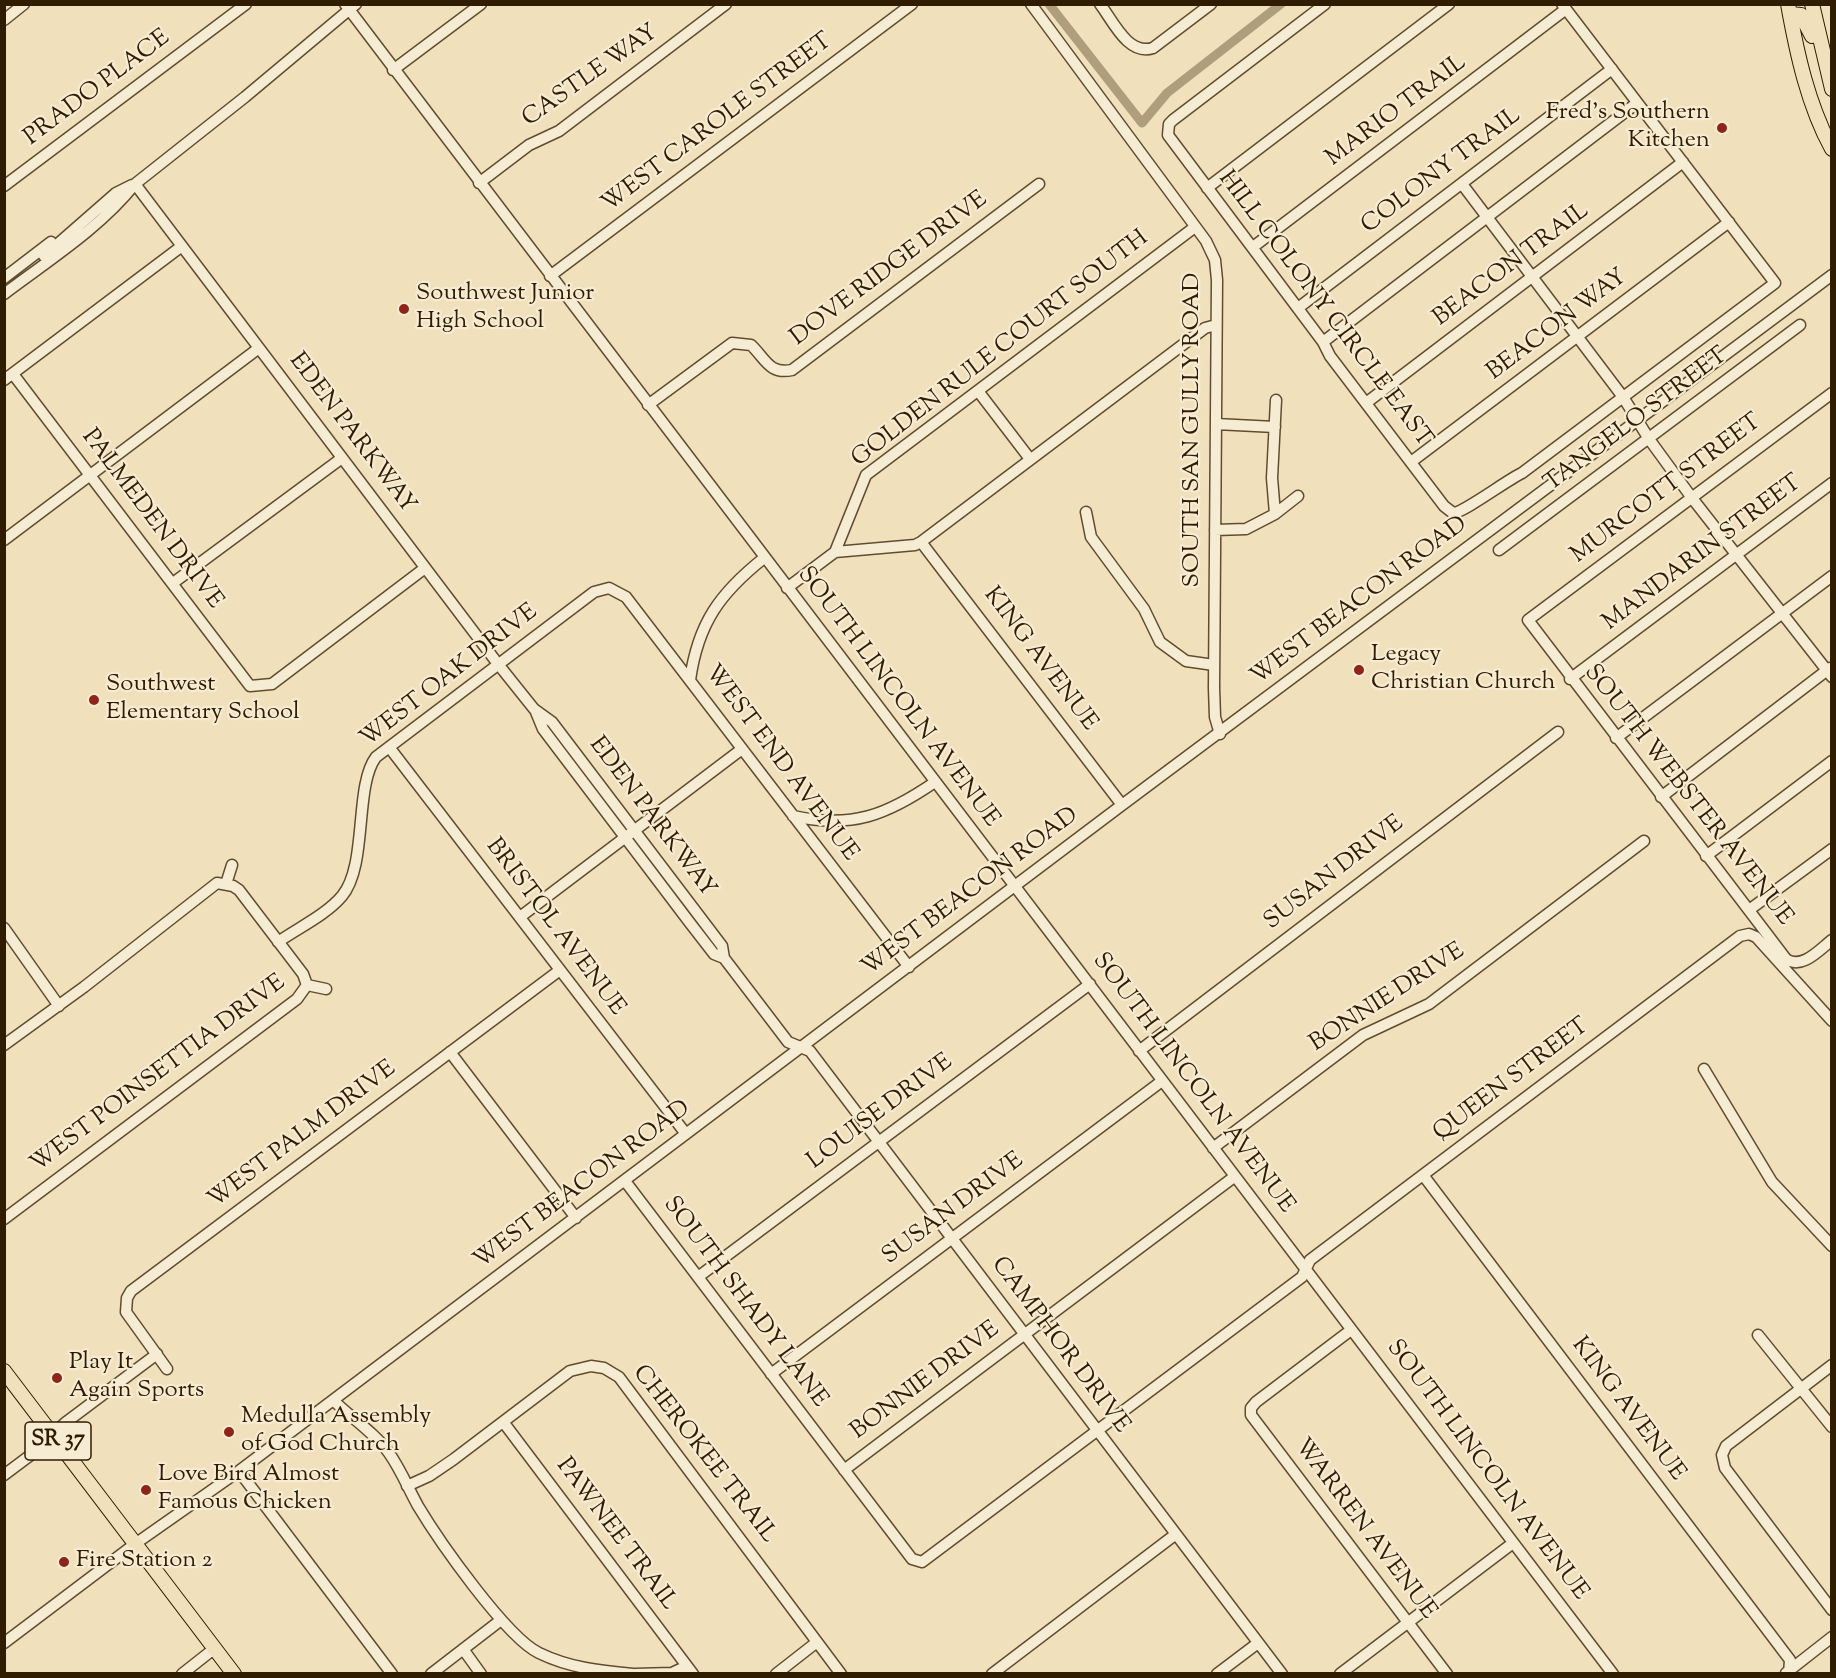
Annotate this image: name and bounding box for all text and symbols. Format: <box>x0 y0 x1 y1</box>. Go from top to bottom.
street label: CASTLE WAY <box>518 20 664 134</box>
street label: PRADO PLACE <box>19 25 177 153</box>
street label: WEST CAROLE STREET <box>597 28 839 220</box>
street label: MARIO TRAIL <box>1321 50 1473 174</box>
place label: Fred's Southern Kitchen <box>1546 100 1710 156</box>
street label: COLONY TRAIL <box>1357 103 1527 241</box>
marker: Fred's Southern Kitchen <box>1715 121 1729 135</box>
street label: HILL COLONY CIRCLE EAST <box>1211 166 1437 454</box>
street label: DOVE RIDGE DRIVE <box>786 187 994 353</box>
street label: BEACON TRAIL <box>1428 198 1596 334</box>
street label: GOLDEN RULE COURT SOUTH <box>847 225 1155 475</box>
street label: BEACON WAY <box>1482 264 1634 388</box>
street label: SOUTH SAN GULLY ROAD <box>1180 273 1208 587</box>
place label: Southwest Junior High School <box>416 281 594 337</box>
marker: Southwest Junior High School <box>397 302 411 316</box>
street label: TANGELO STREET <box>1540 343 1734 499</box>
street label: EDEN PARKWAY <box>281 348 421 520</box>
street label: MURCOTT STREET <box>1566 409 1768 571</box>
street label: PALMEDEN DRIVE <box>74 424 228 616</box>
street label: MANDARIN STREET <box>1598 470 1808 638</box>
street label: WEST BEACON ROAD <box>1246 511 1474 693</box>
street label: SOUTH LINCOLN AVENUE <box>790 562 1004 834</box>
street label: KING AVENUE <box>976 583 1102 737</box>
street label: WEST OAK DRIVE <box>356 599 544 755</box>
place label: Legacy Christian Church <box>1371 642 1556 698</box>
street label: WEST END AVENUE <box>697 660 863 868</box>
street label: SOUTH WEBSTER AVENUE <box>1576 660 1798 932</box>
marker: Legacy Christian Church <box>1352 663 1366 677</box>
place label: Southwest Elementary School <box>106 672 300 728</box>
marker: Southwest Elementary School <box>87 693 101 707</box>
street label: EDEN PARKWAY <box>581 732 721 904</box>
street label: WEST BEACON ROAD <box>857 802 1085 984</box>
street label: SUSAN DRIVE <box>1259 811 1411 937</box>
street label: BRISTOL AVENUE <box>478 834 630 1022</box>
street label: BONNIE DRIVE <box>1305 938 1471 1060</box>
street label: SOUTH LINCOLN AVENUE <box>1085 948 1299 1220</box>
street label: WEST POINSETTIA DRIVE <box>26 970 292 1180</box>
street label: QUEEN STREET <box>1429 1013 1595 1149</box>
street label: LOUISE DRIVE <box>803 1049 959 1177</box>
street label: WEST PALM DRIVE <box>203 1056 403 1216</box>
street label: WEST BEACON ROAD <box>469 1095 697 1277</box>
street label: SUSAN DRIVE <box>878 1148 1030 1272</box>
street label: SOUTH SHADY LANE <box>655 1192 833 1414</box>
street label: CAMPHOR DRIVE <box>983 1252 1135 1440</box>
street label: BONNIE DRIVE <box>846 1317 1006 1447</box>
street label: KING AVENUE <box>1564 1333 1690 1487</box>
street label: SOUTH LINCOLN AVENUE <box>1379 1335 1593 1607</box>
place label: Play It Again Sports <box>69 1350 204 1406</box>
street label: CHEROKEE TRAIL <box>625 1361 781 1549</box>
marker: Play It Again Sports <box>50 1371 64 1385</box>
place label: Medulla Assembly of God Church <box>241 1404 431 1460</box>
road number: SR 37 <box>25 1422 91 1460</box>
marker: Medulla Assembly of God Church <box>222 1425 236 1439</box>
street label: WARREN AVENUE <box>1287 1434 1441 1626</box>
street label: PAWNEE TRAIL <box>548 1453 682 1617</box>
place label: Love Bird Almost Famous Chicken <box>158 1462 339 1518</box>
marker: Love Bird Almost Famous Chicken <box>139 1483 153 1497</box>
place label: Fire Station 2 <box>76 1548 213 1576</box>
marker: Fire Station 2 <box>57 1555 71 1569</box>

